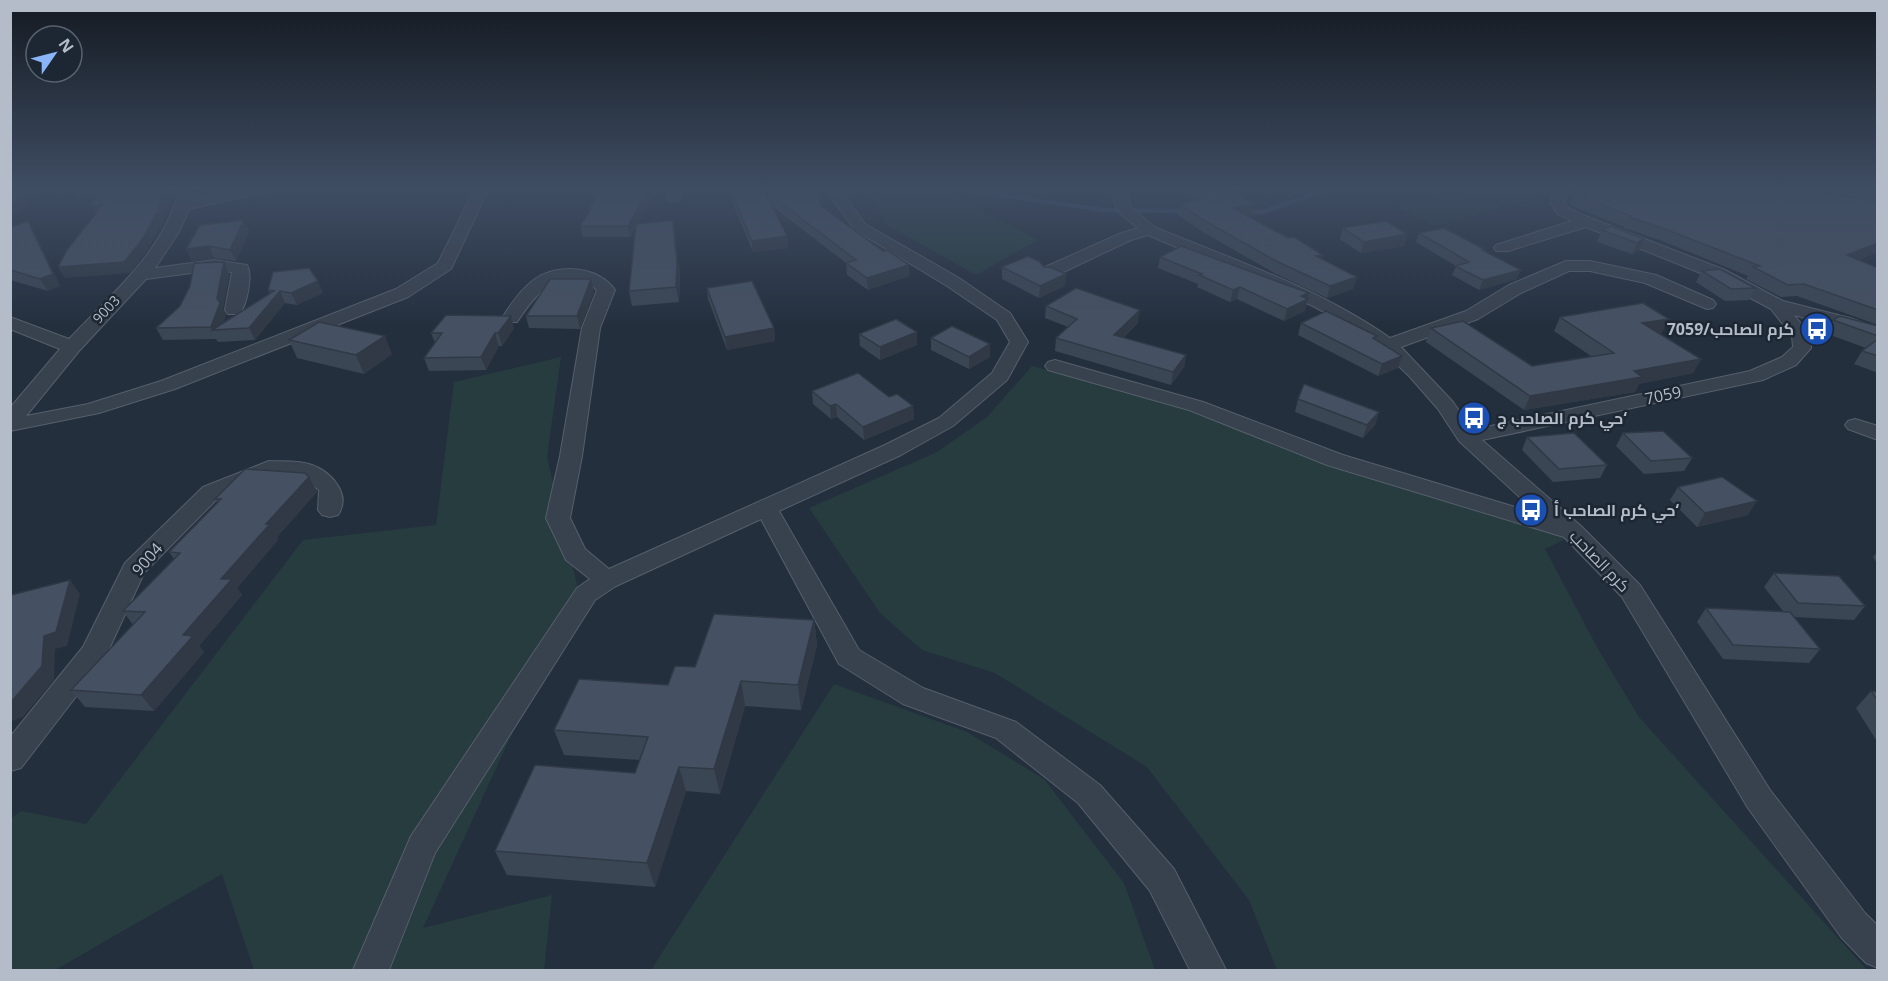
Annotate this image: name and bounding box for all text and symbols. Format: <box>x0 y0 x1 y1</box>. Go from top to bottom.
north arrow <box>24 24 84 84</box>
text: N <box>54 34 79 57</box>
street label: 9003 <box>88 291 124 327</box>
bus stop icon: كرم الصاحب/7059 <box>1799 311 1835 347</box>
place label: كرم الصاحب/7059 <box>1667 318 1794 341</box>
street label: 7059 <box>1643 380 1683 410</box>
bus stop icon: حي كرم الصاحب ج‘ <box>1456 400 1492 436</box>
place label: حي كرم الصاحب ج‘ <box>1497 407 1627 431</box>
bus stop icon: حي كرم الصاحب أ‘ <box>1513 492 1549 528</box>
place label: حي كرم الصاحب أ‘ <box>1554 499 1680 523</box>
street label: كرم الصاحب <box>1564 525 1635 597</box>
street label: 9004 <box>127 538 167 580</box>

